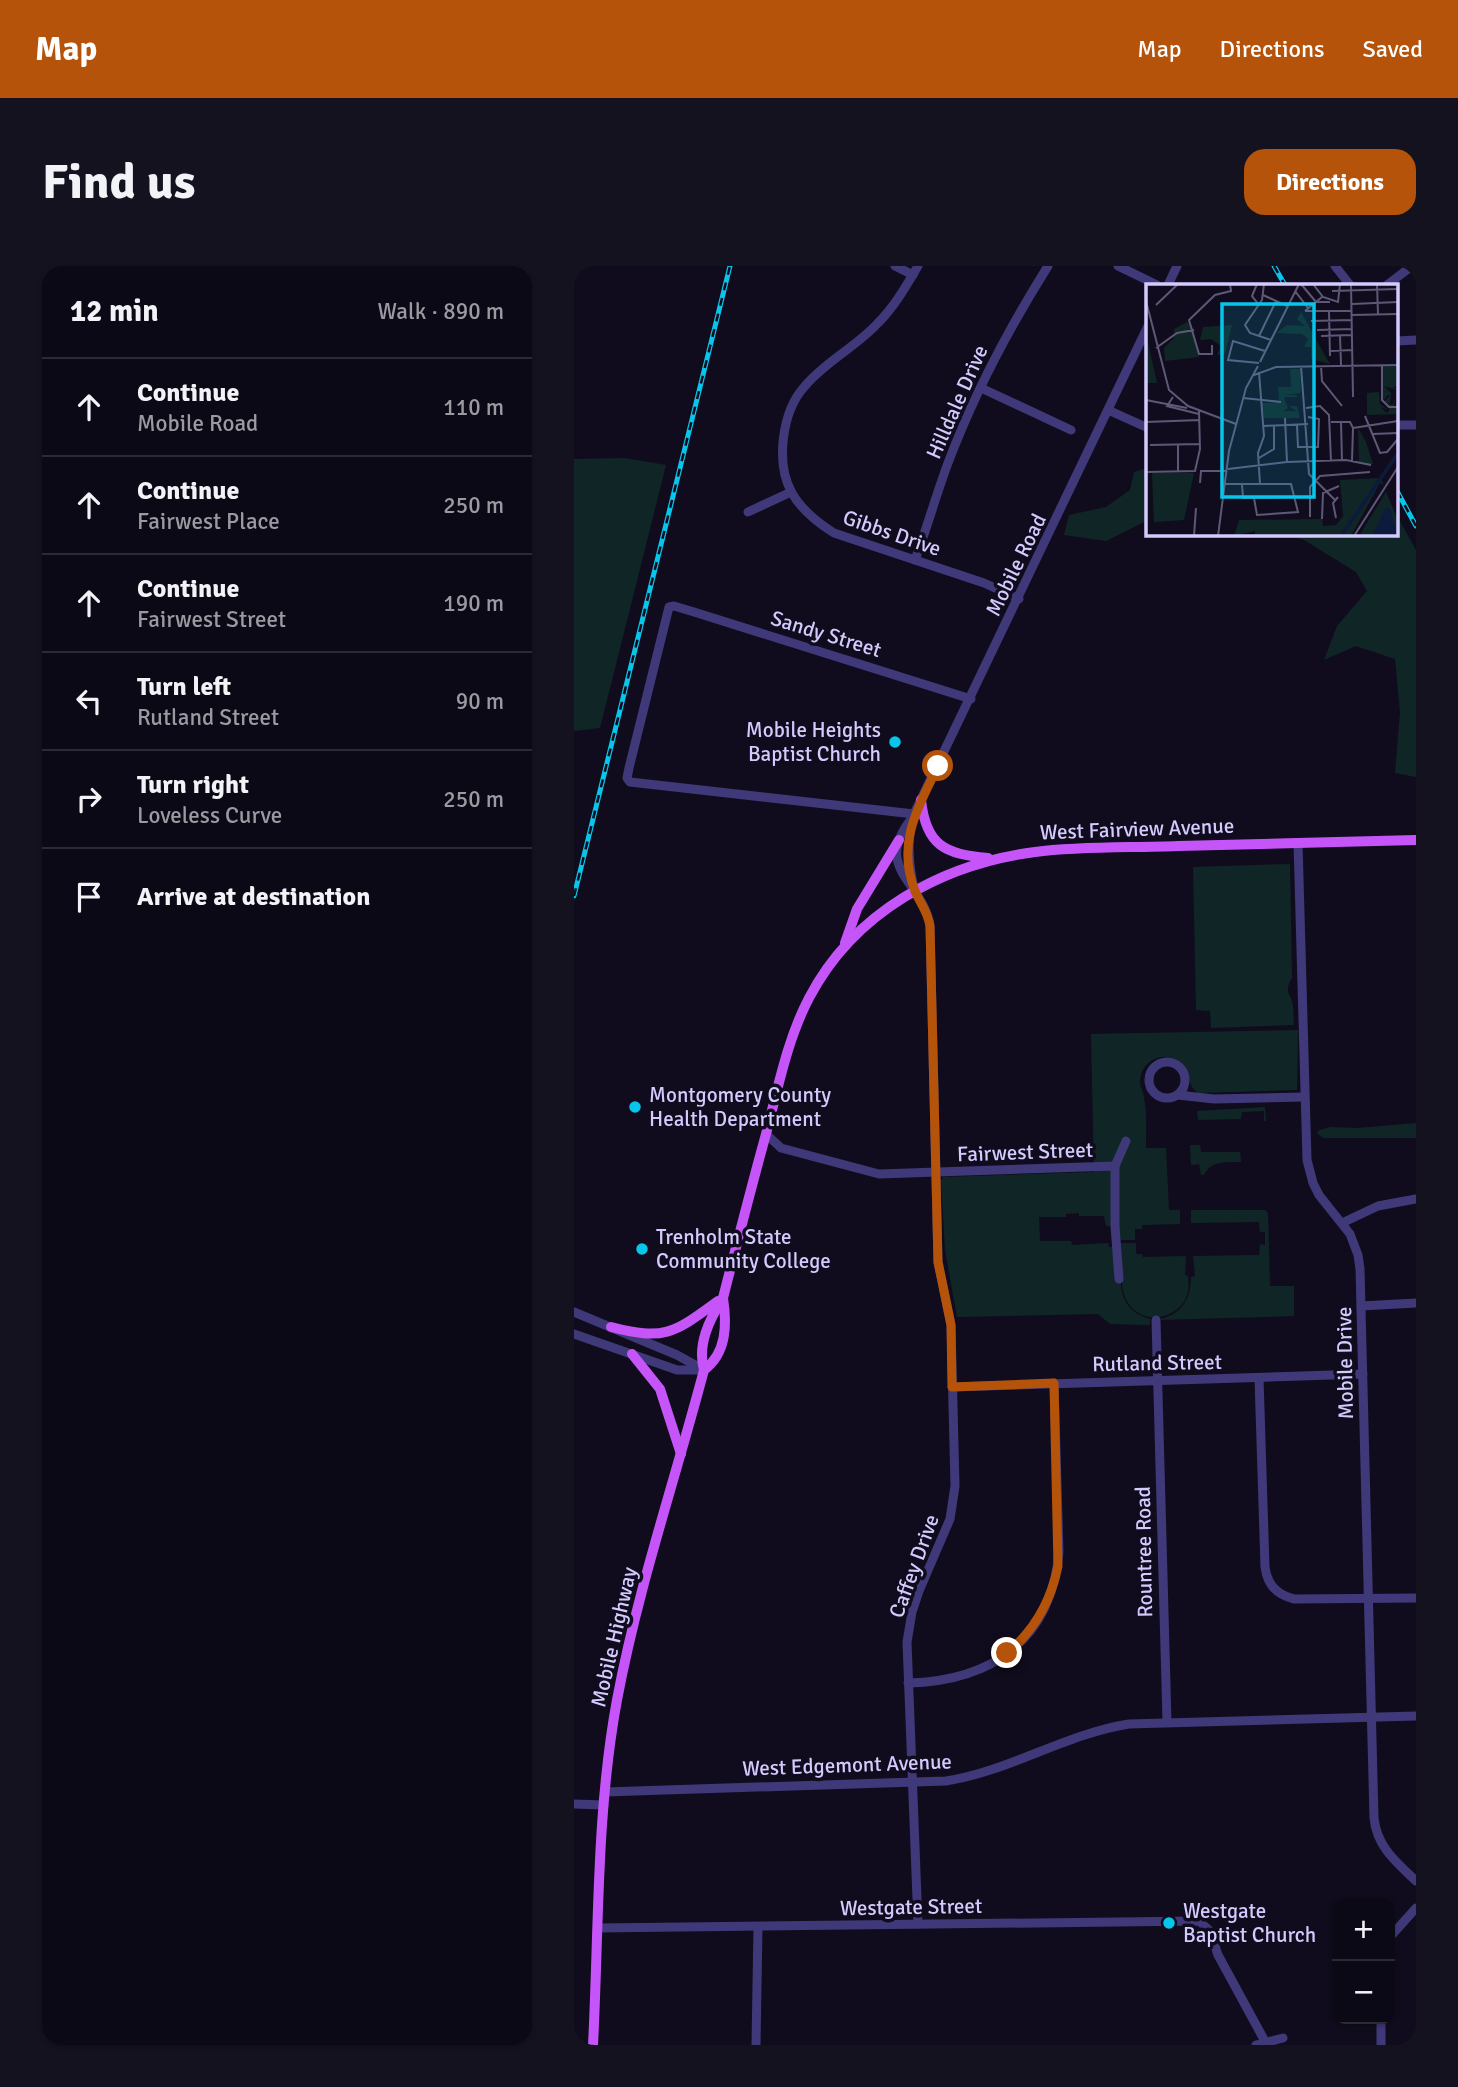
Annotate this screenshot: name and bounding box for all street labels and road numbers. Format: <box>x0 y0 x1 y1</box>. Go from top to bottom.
street label: Hilldale Drive <box>920 341 994 463</box>
street label: Gibbs Drive <box>839 504 945 562</box>
street label: Mobile Road <box>980 510 1052 620</box>
street label: Sandy Street <box>768 605 884 663</box>
street label: West Fairview Avenue <box>1039 813 1235 845</box>
street label: Fairwest Street <box>957 1137 1093 1167</box>
street label: Mobile Drive <box>1331 1306 1359 1420</box>
street label: Rutland Street <box>1092 1349 1222 1377</box>
street label: Rountree Road <box>1130 1486 1158 1618</box>
street label: Caffey Drive <box>883 1511 945 1621</box>
street label: Mobile Highway <box>585 1564 643 1710</box>
street label: West Edgemont Avenue <box>742 1748 952 1782</box>
street label: Westgate Street <box>840 1893 982 1921</box>

